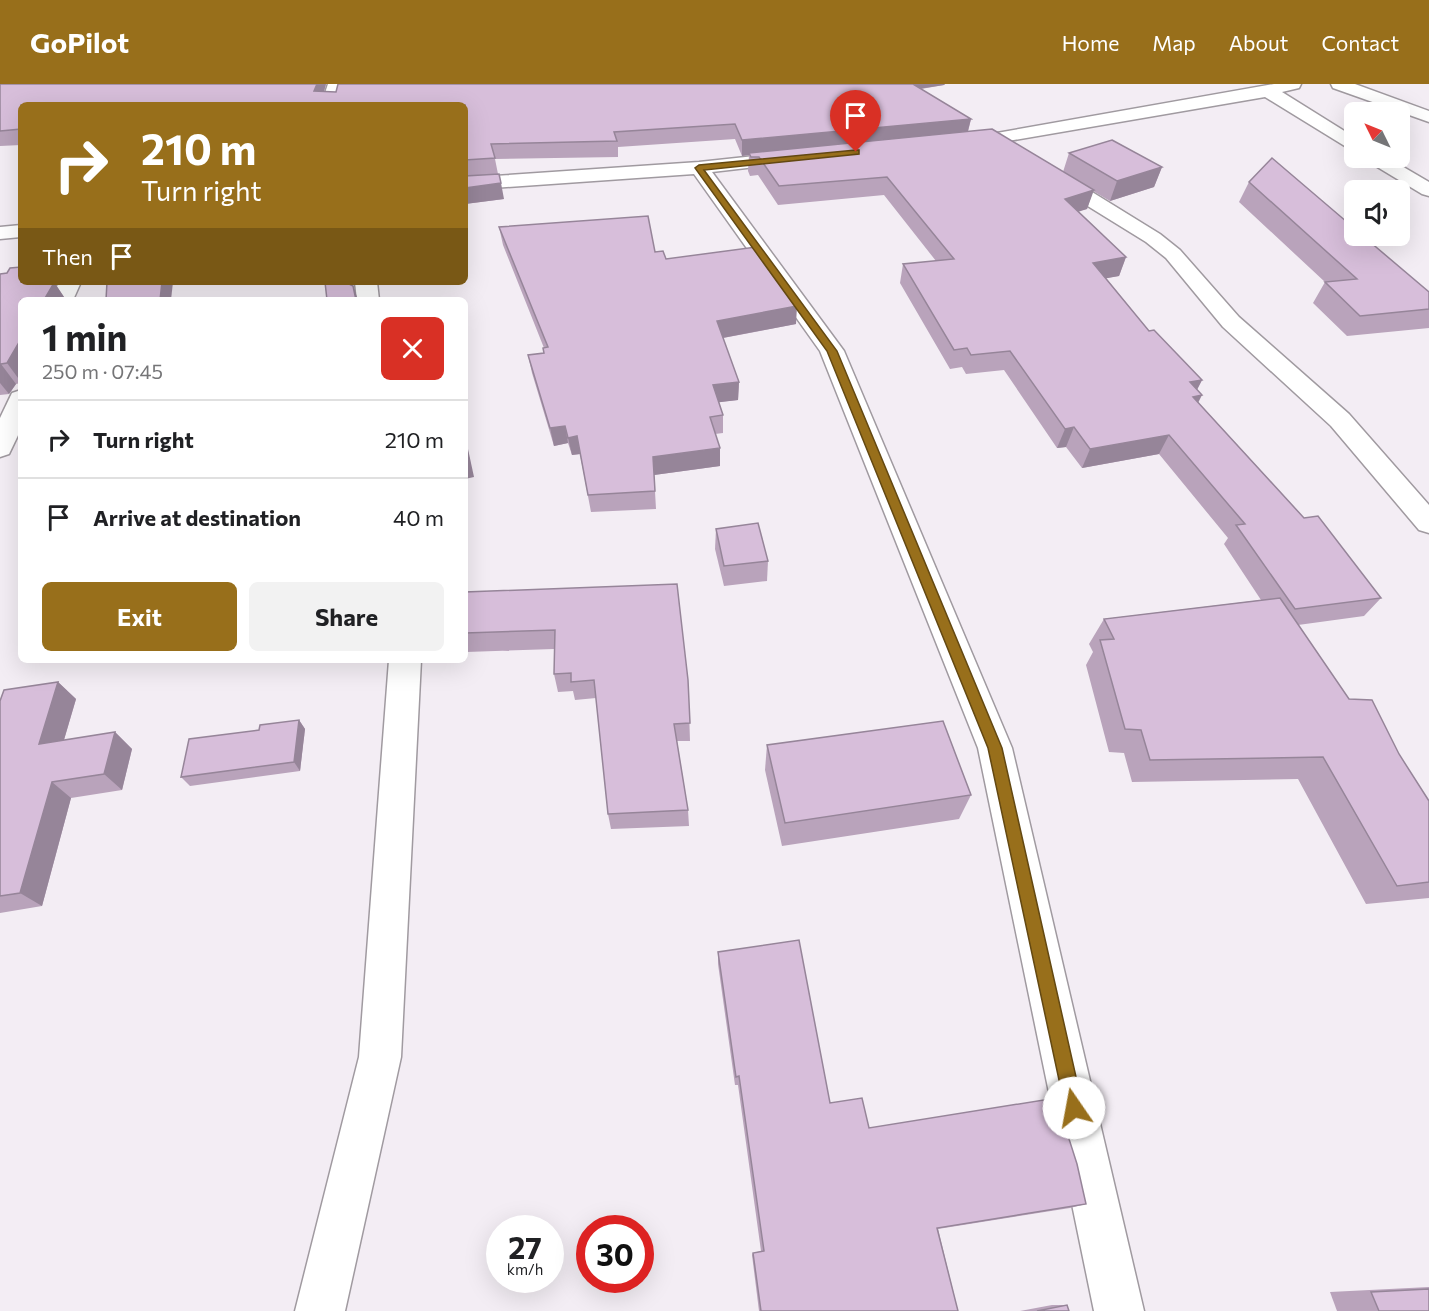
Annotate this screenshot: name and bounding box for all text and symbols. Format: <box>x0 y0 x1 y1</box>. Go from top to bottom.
text: GoPilot <box>30 25 129 59</box>
text: Home <box>1062 30 1119 55</box>
text: Map <box>1152 30 1196 55</box>
text: About <box>1229 30 1288 55</box>
text: Contact <box>1321 30 1399 55</box>
pin <box>830 90 881 152</box>
icon: arrive <box>839 99 872 132</box>
north arrow <box>1344 102 1410 168</box>
map controls <box>1344 102 1410 246</box>
text: 210 m <box>141 122 256 174</box>
icon: right <box>42 126 120 204</box>
text: Turn right <box>141 174 261 207</box>
button: sound <box>1344 180 1410 246</box>
icon: arrive <box>105 240 138 273</box>
text: Then <box>42 243 93 270</box>
text: 1 min <box>42 314 127 358</box>
button: close <box>381 317 444 380</box>
text: 250 m · 07:45 <box>42 359 163 383</box>
icon: right <box>42 423 75 456</box>
text: Turn right <box>93 426 194 453</box>
text: 210 m <box>385 426 444 453</box>
icon: arrive <box>42 501 75 534</box>
text: Arrive at destination <box>93 504 301 531</box>
text: 40 m <box>393 504 444 531</box>
button: Exit <box>42 582 237 651</box>
button: Share <box>249 582 444 651</box>
position arrow <box>1042 1076 1106 1140</box>
speed limit sign: 30 <box>576 1215 654 1293</box>
text: 27 <box>508 1228 542 1265</box>
text: km/h <box>507 1260 543 1278</box>

